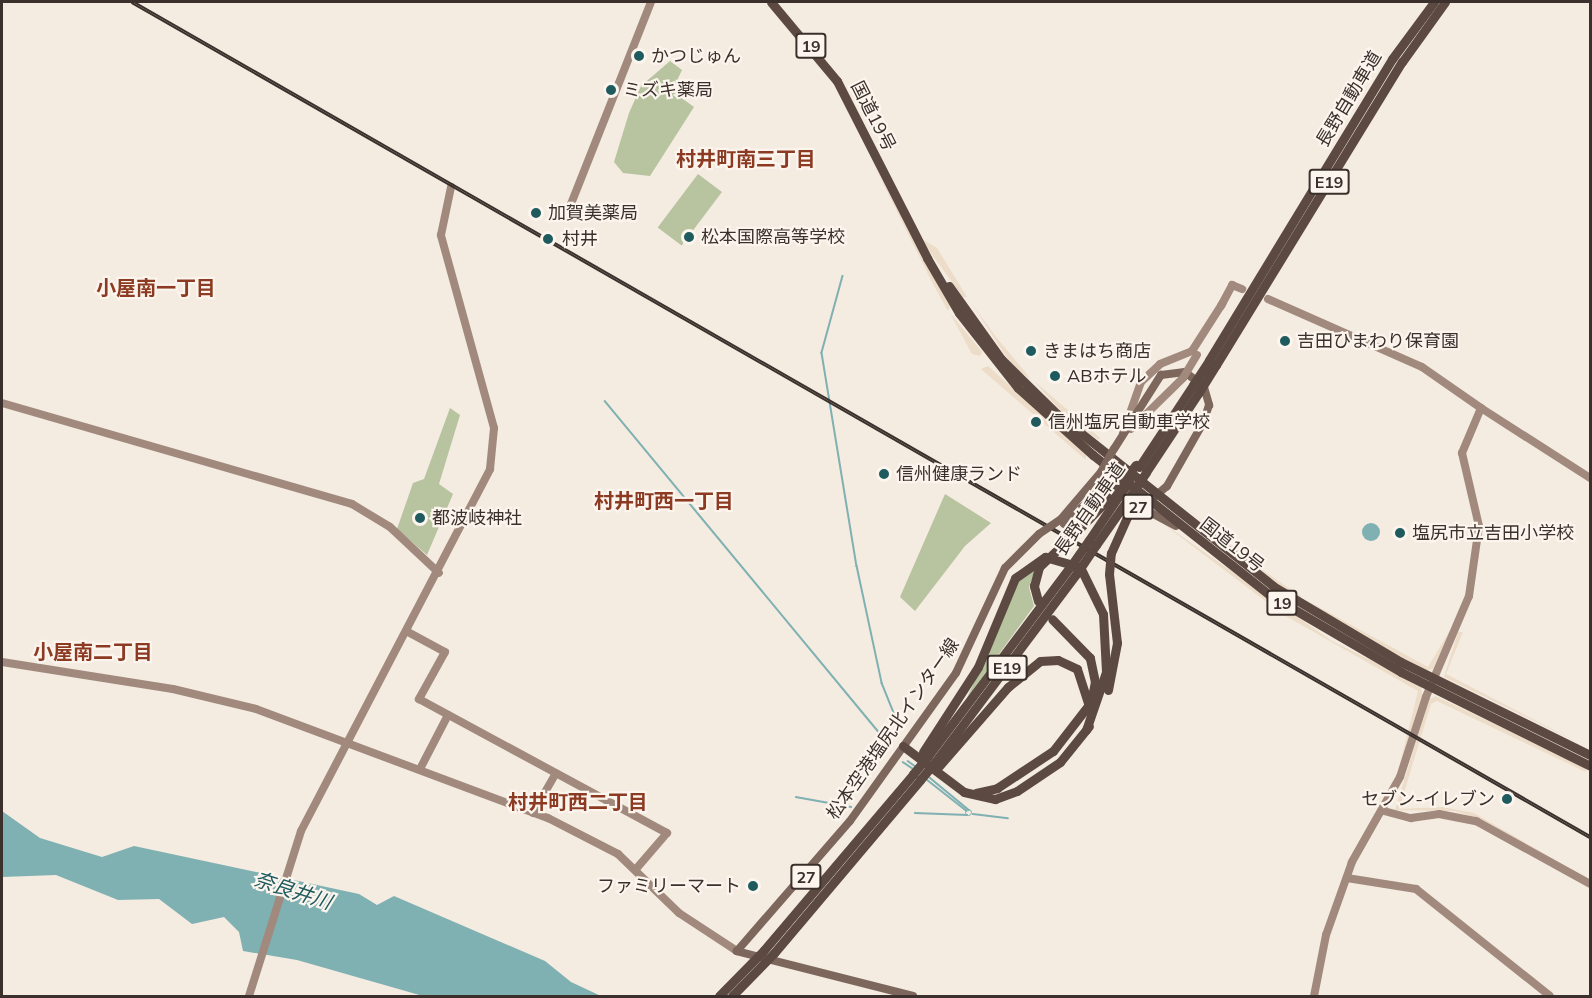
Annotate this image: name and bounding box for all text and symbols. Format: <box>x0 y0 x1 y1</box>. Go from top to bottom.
road number: 19 <box>794 33 828 59</box>
place label: かつじゅん <box>651 45 741 67</box>
street label: 長野自動車道 <box>1312 47 1386 151</box>
marker: かつじゅん <box>632 49 646 63</box>
street label: 国道19号 <box>846 77 900 155</box>
place label: ミズキ薬局 <box>623 79 713 101</box>
marker: ミズキ薬局 <box>604 83 618 97</box>
district label: 村井町南三丁目 <box>676 146 816 170</box>
road number: E19 <box>1308 169 1350 195</box>
place label: 加賀美薬局 <box>548 202 638 224</box>
marker: 加賀美薬局 <box>529 206 543 220</box>
place label: 松本国際高等学校 <box>701 226 845 248</box>
place label: 村井 <box>562 228 598 250</box>
marker: 村井 <box>539 230 557 248</box>
marker: 松本国際高等学校 <box>682 230 696 244</box>
district label: 小屋南一丁目 <box>96 275 216 299</box>
place label: 吉田ひまわり保育園 <box>1297 330 1459 352</box>
marker: 吉田ひまわり保育園 <box>1278 334 1292 348</box>
place label: きまはち商店 <box>1043 340 1151 362</box>
marker: きまはち商店 <box>1024 344 1038 358</box>
place label: ABホテル <box>1067 365 1146 387</box>
marker: ABホテル <box>1048 369 1062 383</box>
place label: 信州塩尻自動車学校 <box>1048 411 1210 433</box>
marker: 信州塩尻自動車学校 <box>1029 415 1043 429</box>
street label: 長野自動車道 <box>1050 459 1130 559</box>
place label: 信州健康ランド <box>896 463 1022 485</box>
marker: 信州健康ランド <box>877 467 891 481</box>
district label: 村井町西一丁目 <box>594 488 734 512</box>
road number: 27 <box>1122 494 1154 520</box>
place label: 都波岐神社 <box>432 507 522 529</box>
marker: 都波岐神社 <box>413 511 427 525</box>
street label: 国道19号 <box>1196 513 1268 577</box>
place label: 塩尻市立吉田小学校 <box>1412 522 1574 544</box>
marker: 塩尻市立吉田小学校 <box>1393 526 1407 540</box>
road number: 19 <box>1266 590 1298 616</box>
street label: 松本空港塩尻北インター線 <box>822 634 964 824</box>
district label: 小屋南二丁目 <box>33 639 153 663</box>
road number: E19 <box>986 655 1028 681</box>
place label: セブン-イレブン <box>1361 788 1495 810</box>
district label: 村井町西二丁目 <box>508 789 648 813</box>
marker: セブン-イレブン <box>1500 792 1514 806</box>
road number: 27 <box>790 864 822 890</box>
water label: 奈良井川 <box>251 866 335 914</box>
place label: ファミリーマート <box>597 875 741 897</box>
marker: ファミリーマート <box>746 879 760 893</box>

